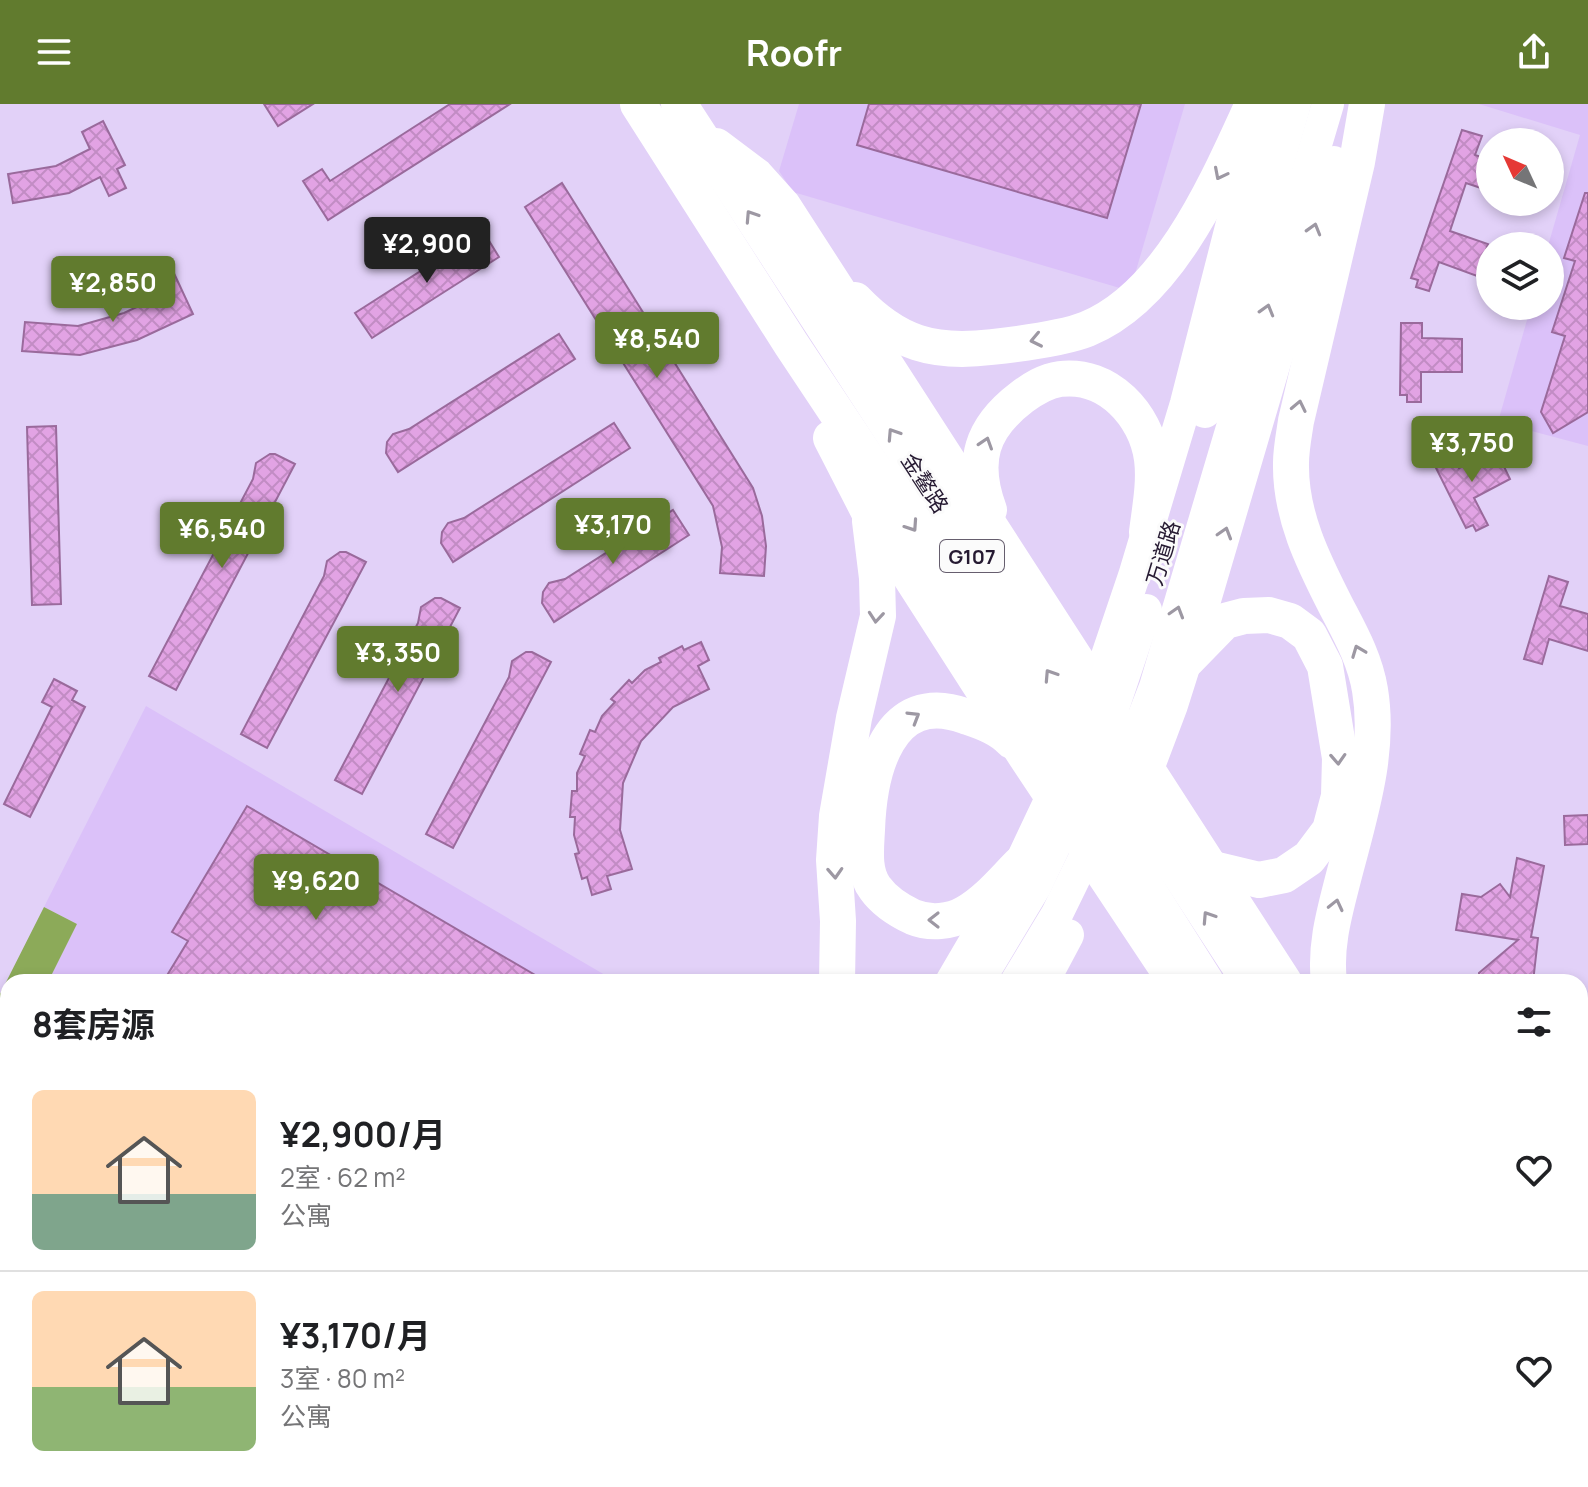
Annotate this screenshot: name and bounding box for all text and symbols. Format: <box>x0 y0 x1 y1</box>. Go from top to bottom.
text: Roofr <box>746 28 842 77</box>
icon: menu <box>32 30 76 74</box>
icon: share <box>1512 30 1556 74</box>
north arrow <box>1476 128 1564 216</box>
map controls <box>1476 128 1564 320</box>
one-way arrow <box>1214 166 1229 181</box>
one-way arrow <box>746 210 761 225</box>
pin: ¥2,900 <box>362 217 492 285</box>
one-way arrow <box>1305 223 1321 237</box>
text: ¥2,900 <box>382 225 472 261</box>
button: layers <box>1476 232 1564 320</box>
pin: ¥2,850 <box>48 256 178 324</box>
text: ¥2,850 <box>69 264 157 300</box>
one-way arrow <box>1258 303 1274 317</box>
pin: ¥8,540 <box>592 312 722 380</box>
text: ¥8,540 <box>613 320 701 356</box>
one-way arrow <box>1029 331 1043 348</box>
one-way arrow <box>1290 399 1307 413</box>
pin: ¥3,750 <box>1407 416 1537 484</box>
text: ¥3,750 <box>1429 424 1515 460</box>
one-way arrow <box>888 428 903 443</box>
one-way arrow <box>977 437 993 451</box>
street label: 金鳌路 <box>894 447 956 519</box>
pin: ¥3,170 <box>548 498 678 566</box>
pin: ¥6,540 <box>157 502 287 570</box>
text: ¥3,170 <box>574 506 652 542</box>
text: ¥6,540 <box>178 510 266 546</box>
one-way arrow <box>902 517 917 531</box>
street label: 万道路 <box>1139 517 1187 589</box>
one-way arrow <box>1216 526 1232 540</box>
road number: G107 <box>940 540 1004 572</box>
one-way arrow <box>1168 606 1184 620</box>
one-way arrow <box>868 611 885 624</box>
pin: ¥3,350 <box>333 626 463 694</box>
text: ¥3,350 <box>355 634 441 670</box>
one-way arrow <box>1351 645 1368 659</box>
one-way arrow <box>1045 670 1060 684</box>
one-way arrow <box>905 711 920 727</box>
one-way arrow <box>1330 754 1347 766</box>
pin: ¥9,620 <box>251 854 381 922</box>
text: ¥9,620 <box>272 862 360 898</box>
one-way arrow <box>826 867 843 880</box>
one-way arrow <box>1327 899 1344 912</box>
one-way arrow <box>927 911 940 929</box>
one-way arrow <box>1202 911 1217 925</box>
icon: filters <box>1512 1000 1556 1044</box>
text: 8套房源 <box>32 1001 155 1047</box>
text: ¥2,900/月 <box>280 1111 446 1157</box>
icon: home <box>96 1122 192 1218</box>
icon: heart <box>1512 1148 1556 1192</box>
text: 2室 · 62 m² <box>280 1159 406 1195</box>
text: 公寓 <box>280 1197 332 1233</box>
text: ¥3,170/月 <box>280 1312 431 1358</box>
icon: home <box>96 1323 192 1419</box>
icon: heart <box>1512 1349 1556 1393</box>
text: 3室 · 80 m² <box>280 1360 405 1396</box>
text: 公寓 <box>280 1398 332 1434</box>

